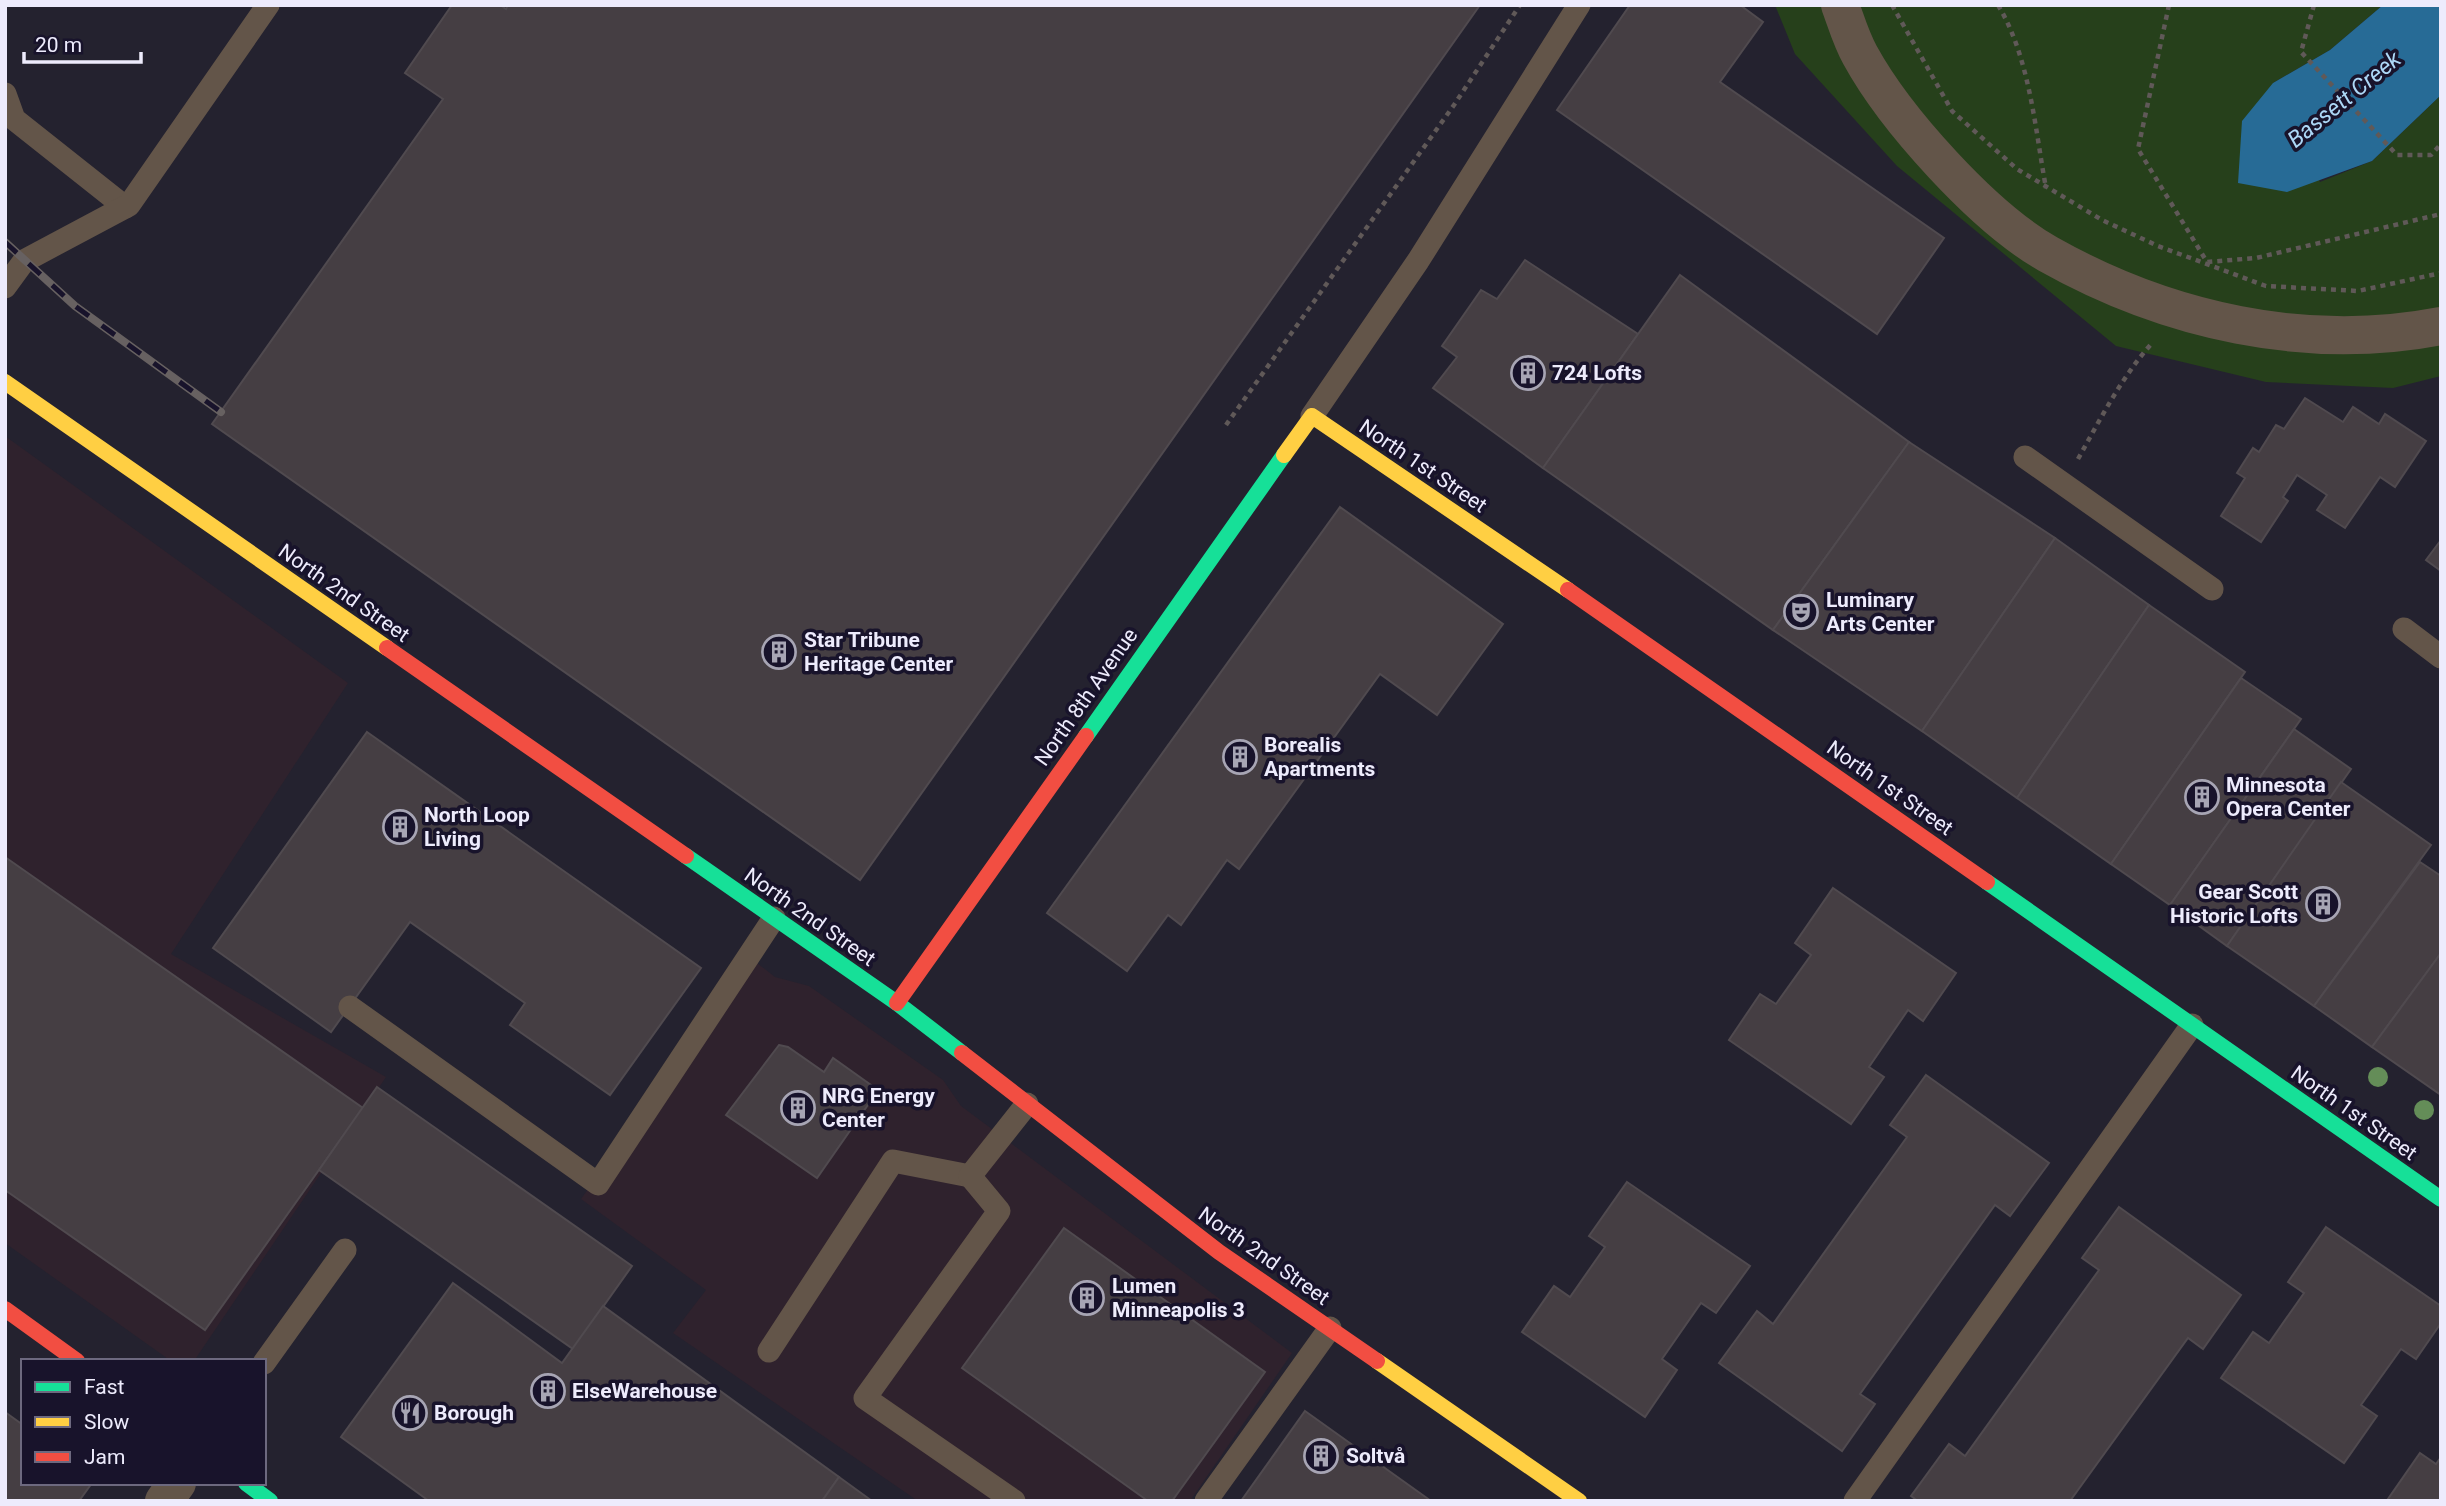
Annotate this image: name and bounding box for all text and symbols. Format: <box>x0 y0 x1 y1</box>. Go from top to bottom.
scale bar <box>24 21 142 65</box>
text: 20 m <box>35 33 82 57</box>
water label: Bassett Creek <box>2282 45 2407 153</box>
building icon: 724 Lofts <box>1509 354 1547 392</box>
place label: 724 Lofts <box>1552 361 1642 385</box>
street label: North 1st Street <box>1355 415 1491 517</box>
street label: North 2nd Street <box>274 539 414 647</box>
place label: Luminary Arts Center <box>1826 588 1935 636</box>
theatre icon: Luminary Arts Center <box>1782 593 1820 631</box>
street label: North 8th Avenue <box>1030 624 1142 770</box>
place label: Star Tribune Heritage Center <box>804 628 954 676</box>
building icon: Star Tribune Heritage Center <box>760 633 798 671</box>
place label: Borealis Apartments <box>1264 733 1376 781</box>
street label: North 1st Street <box>1822 736 1958 840</box>
building icon: Borealis Apartments <box>1221 738 1259 776</box>
place label: Minnesota Opera Center <box>2226 773 2351 821</box>
building icon: Minnesota Opera Center <box>2183 778 2221 816</box>
place label: North Loop Living <box>424 803 530 851</box>
building icon: North Loop Living <box>381 808 419 846</box>
street label: North 2nd Street <box>740 863 880 971</box>
place label: Gear Scott Historic Lofts <box>2170 880 2298 928</box>
building icon: Gear Scott Historic Lofts <box>2304 885 2342 923</box>
street label: North 1st Street <box>2286 1061 2422 1165</box>
place label: NRG Energy Center <box>822 1084 935 1132</box>
building icon: NRG Energy Center <box>779 1089 817 1127</box>
street label: North 2nd Street <box>1194 1202 1334 1310</box>
place label: Lumen Minneapolis 3 <box>1112 1274 1245 1322</box>
building icon: Lumen Minneapolis 3 <box>1068 1279 1106 1317</box>
legend <box>21 1359 266 1485</box>
building icon: ElseWarehouse <box>529 1372 567 1410</box>
text: Fast <box>84 1375 125 1399</box>
place label: ElseWarehouse <box>572 1379 717 1403</box>
restaurant icon: Borough <box>391 1394 429 1432</box>
place label: Borough <box>434 1401 514 1425</box>
text: Slow <box>84 1410 130 1434</box>
building icon: Soltvå <box>1302 1437 1340 1475</box>
place label: Soltvå <box>1346 1444 1405 1468</box>
text: Jam <box>84 1445 125 1469</box>

